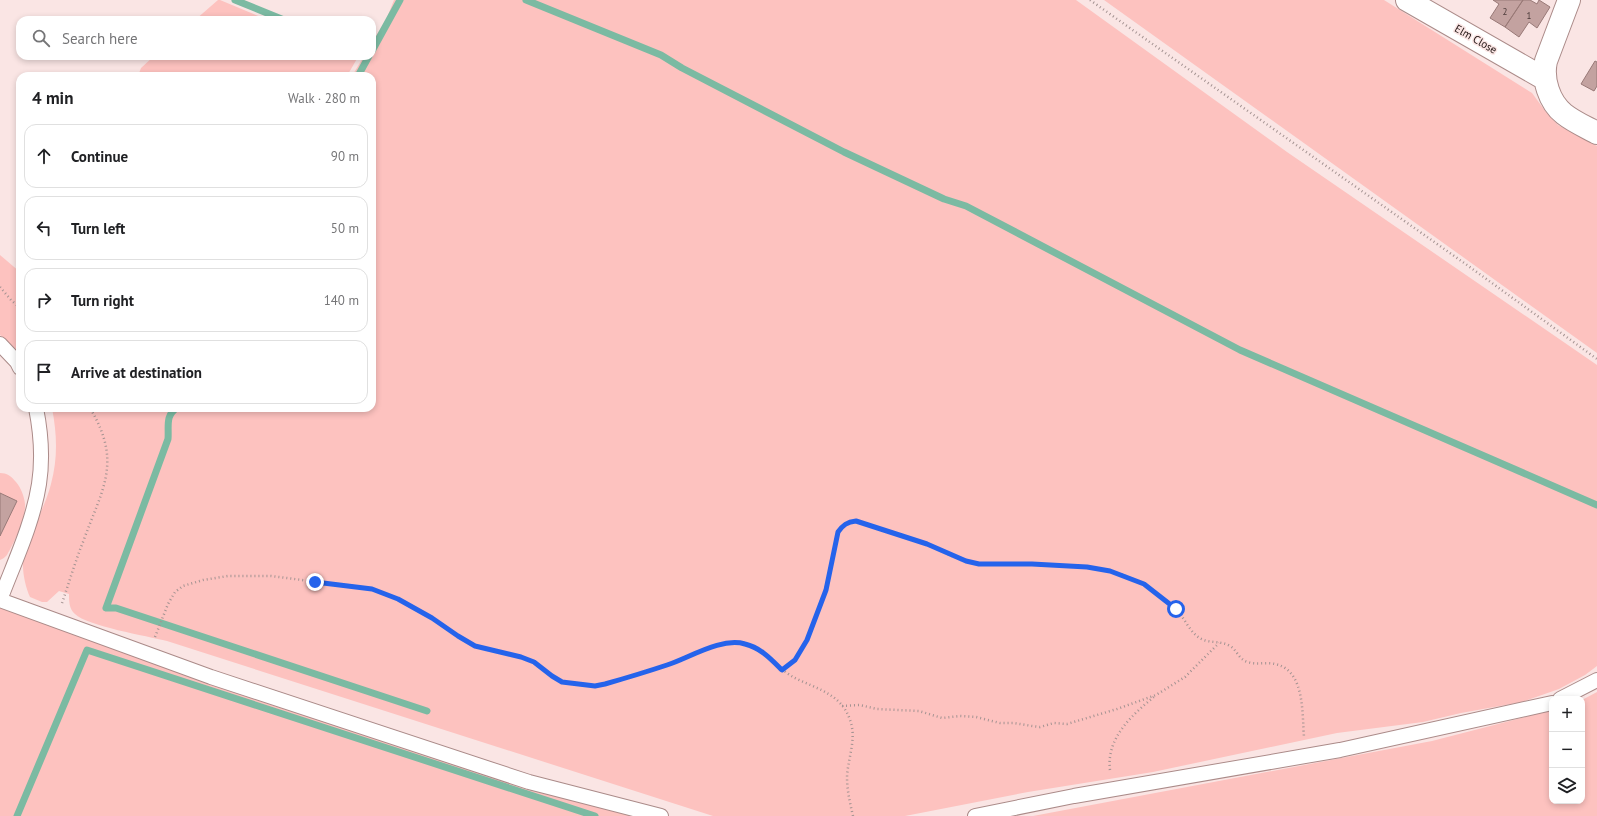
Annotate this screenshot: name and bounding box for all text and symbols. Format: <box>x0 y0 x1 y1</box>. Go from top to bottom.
house number: 2 <box>1503 6 1508 17</box>
house number: 1 <box>1527 10 1532 21</box>
search box <box>16 16 376 60</box>
street label: Elm Close <box>1452 21 1500 57</box>
icon: search <box>30 27 52 49</box>
text: Search here <box>62 29 138 48</box>
text: 4 min <box>32 87 73 109</box>
text: Walk · 280 m <box>288 90 360 107</box>
icon: ahead <box>33 145 55 167</box>
text: Continue <box>71 147 128 166</box>
text: 90 m <box>331 148 359 165</box>
icon: left <box>33 217 55 239</box>
text: Turn left <box>71 219 125 238</box>
text: 50 m <box>331 220 359 237</box>
icon: right <box>33 289 55 311</box>
text: Turn right <box>71 291 134 310</box>
text: 140 m <box>324 292 359 309</box>
icon: arrive <box>33 361 55 383</box>
text: Arrive at destination <box>71 363 202 382</box>
route end <box>306 573 324 591</box>
route start <box>1167 600 1185 618</box>
map controls <box>1549 696 1585 804</box>
button: + <box>1549 696 1585 732</box>
button: − <box>1549 732 1585 768</box>
button: layers <box>1549 768 1585 804</box>

